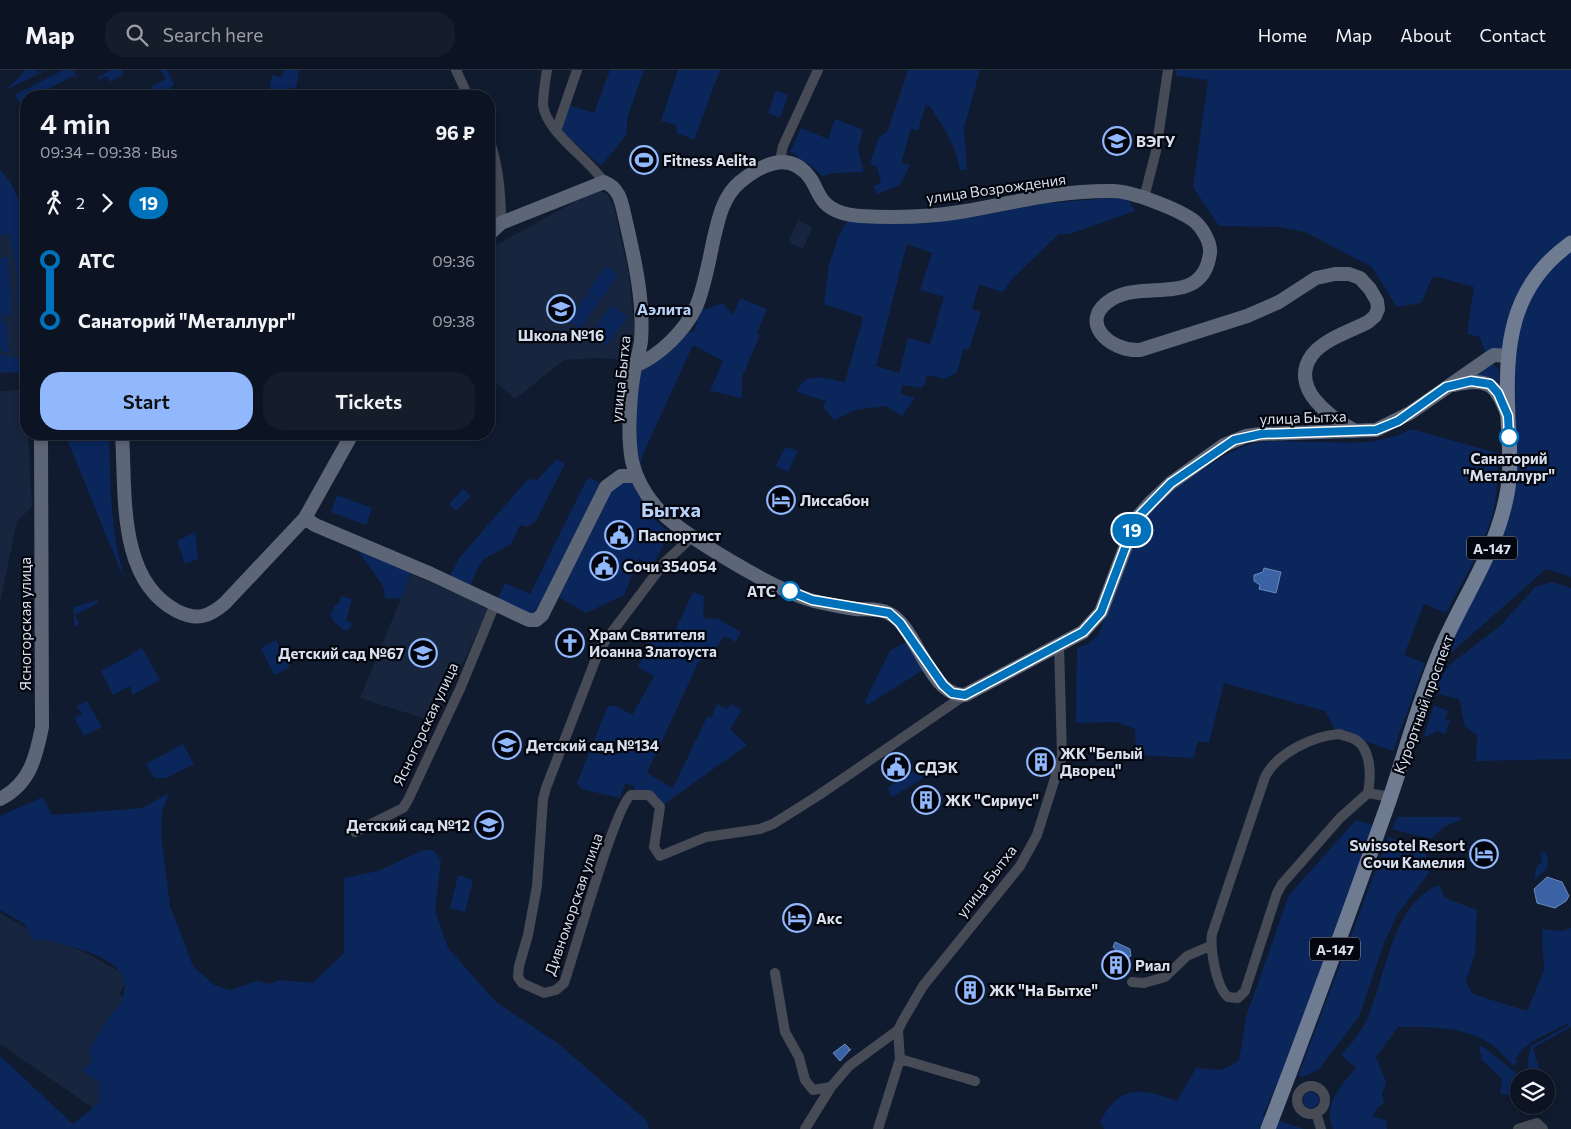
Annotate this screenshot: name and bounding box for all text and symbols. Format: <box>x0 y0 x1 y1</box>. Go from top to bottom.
search box <box>105 12 455 57</box>
text: Map <box>25 20 75 49</box>
icon: search <box>123 21 151 49</box>
text: Search here <box>163 23 263 46</box>
text: Home <box>1258 24 1307 46</box>
text: Map <box>1335 24 1372 46</box>
text: About <box>1400 24 1452 46</box>
text: Contact <box>1480 24 1546 46</box>
text: 4 min <box>40 106 111 140</box>
text: 96 ₽ <box>435 121 475 144</box>
school or university icon: ВЭГУ <box>1102 126 1132 156</box>
place label: ВЭГУ <box>1136 132 1176 150</box>
text: 09:34 – 09:38 · Bus <box>40 142 177 161</box>
sports icon: Fitness Aelita <box>629 145 659 175</box>
place label: Fitness Aelita <box>663 151 756 169</box>
street label: улица Возрождения <box>925 169 1067 207</box>
icon: walk <box>40 189 68 217</box>
icon: forward <box>93 189 121 217</box>
text: 19 <box>139 192 158 214</box>
text: 2 <box>76 193 85 212</box>
text: АТС <box>78 249 115 272</box>
text: 09:36 <box>432 251 475 270</box>
school or university icon: Школа №16 <box>546 294 576 324</box>
district label: Аэлита <box>637 299 691 318</box>
text: Санаторий "Металлург" <box>78 309 296 332</box>
text: 09:38 <box>432 311 475 330</box>
place label: Школа №16 <box>518 326 604 344</box>
street label: улица Бытха <box>607 335 633 423</box>
button: Start <box>40 372 253 430</box>
button: Tickets <box>263 372 475 430</box>
street label: улица Бытха <box>1259 406 1347 428</box>
marker: Санаторий "Металлург" <box>1499 427 1519 447</box>
place label: Санаторий "Металлург" <box>1463 449 1555 484</box>
hotel icon: Лиссабон <box>766 485 796 515</box>
place label: Лиссабон <box>800 491 869 509</box>
district label: Бытха <box>641 497 701 521</box>
line badge: 19 <box>1110 514 1154 546</box>
text: 19 <box>1122 519 1142 541</box>
public building icon: Паспортист <box>604 520 634 550</box>
place label: Паспортист <box>638 526 721 544</box>
road number: А-147 <box>1467 536 1517 559</box>
public building icon: Сочи 354054 <box>589 551 619 581</box>
street label: Ясногорская улица <box>16 557 34 691</box>
place label: Сочи 354054 <box>623 557 717 575</box>
marker: АТС <box>780 581 800 601</box>
place label: АТС <box>747 582 776 600</box>
place label: Храм Святителя Иоанна Златоуста <box>589 625 717 660</box>
church icon: Храм Святителя Иоанна Златоуста <box>555 628 585 658</box>
street label: Курортный проспект <box>1389 632 1457 776</box>
school or university icon: Детский сад №67 <box>408 638 438 668</box>
place label: Детский сад №67 <box>278 644 404 662</box>
street label: Ясногорская улица <box>388 659 462 789</box>
school or university icon: Детский сад №134 <box>492 730 522 760</box>
place label: Детский сад №134 <box>526 736 659 754</box>
place label: ЖК "Белый Дворец" <box>1060 744 1143 779</box>
building icon: ЖК "Белый Дворец" <box>1026 747 1056 777</box>
public building icon: СДЭК <box>881 752 911 782</box>
place label: СДЭК <box>915 758 959 776</box>
building icon: ЖК "Сириус" <box>911 785 941 815</box>
place label: ЖК "Сириус" <box>945 791 1039 809</box>
school or university icon: Детский сад №12 <box>474 810 504 840</box>
place label: Детский сад №12 <box>346 816 470 834</box>
street label: Дивноморская улица <box>540 831 606 977</box>
place label: Swissotel Resort Сочи Камелия <box>1350 836 1465 871</box>
hotel icon: Swissotel Resort Сочи Камелия <box>1469 839 1499 869</box>
street label: улица Бытха <box>952 841 1020 921</box>
hotel icon: Акс <box>782 903 812 933</box>
place label: Акс <box>816 909 842 927</box>
road number: А-147 <box>1310 938 1360 961</box>
building icon: Риал <box>1101 950 1131 980</box>
place label: Риал <box>1135 956 1170 974</box>
building icon: ЖК "На Бытхе" <box>955 975 985 1005</box>
place label: ЖК "На Бытхе" <box>989 981 1098 999</box>
map controls <box>1510 1069 1555 1114</box>
button: layers <box>1510 1069 1555 1114</box>

